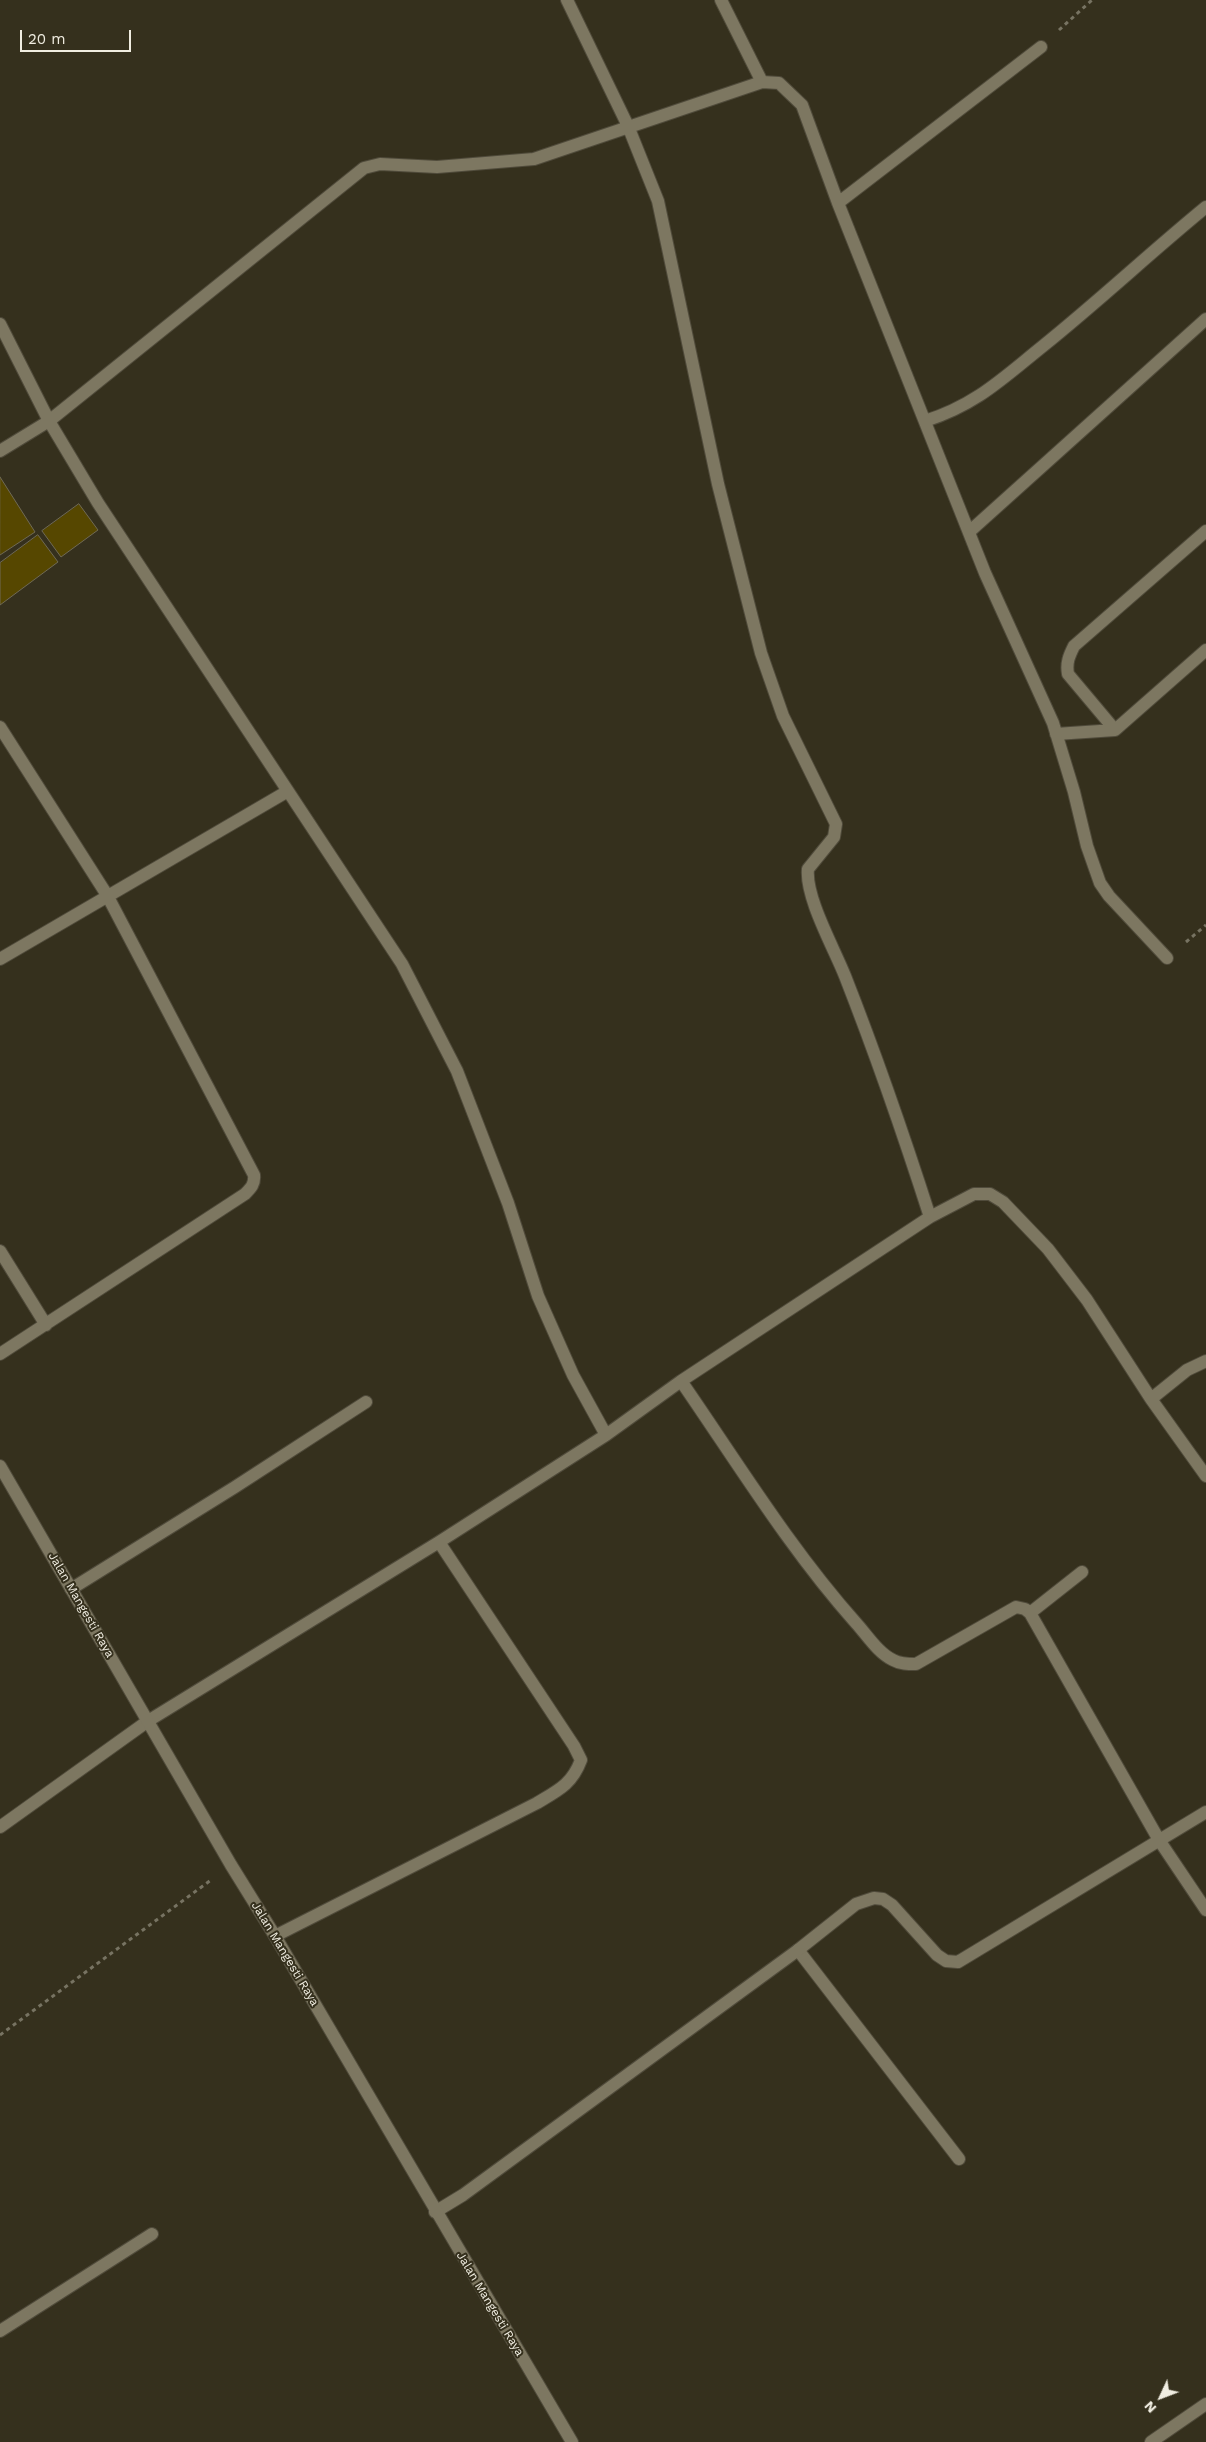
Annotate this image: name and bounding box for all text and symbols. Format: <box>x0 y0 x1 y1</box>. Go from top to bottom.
scale bar <box>22 20 134 52</box>
text: 20 m <box>28 30 66 48</box>
street label: Jalan Mangesti Raya <box>45 1550 117 1660</box>
street label: Jalan Mangesti Raya <box>248 1899 322 2009</box>
street label: Jalan Mangesti Raya <box>453 2249 527 2359</box>
north arrow <box>1136 2372 1186 2422</box>
text: N <box>1141 2398 1159 2416</box>

